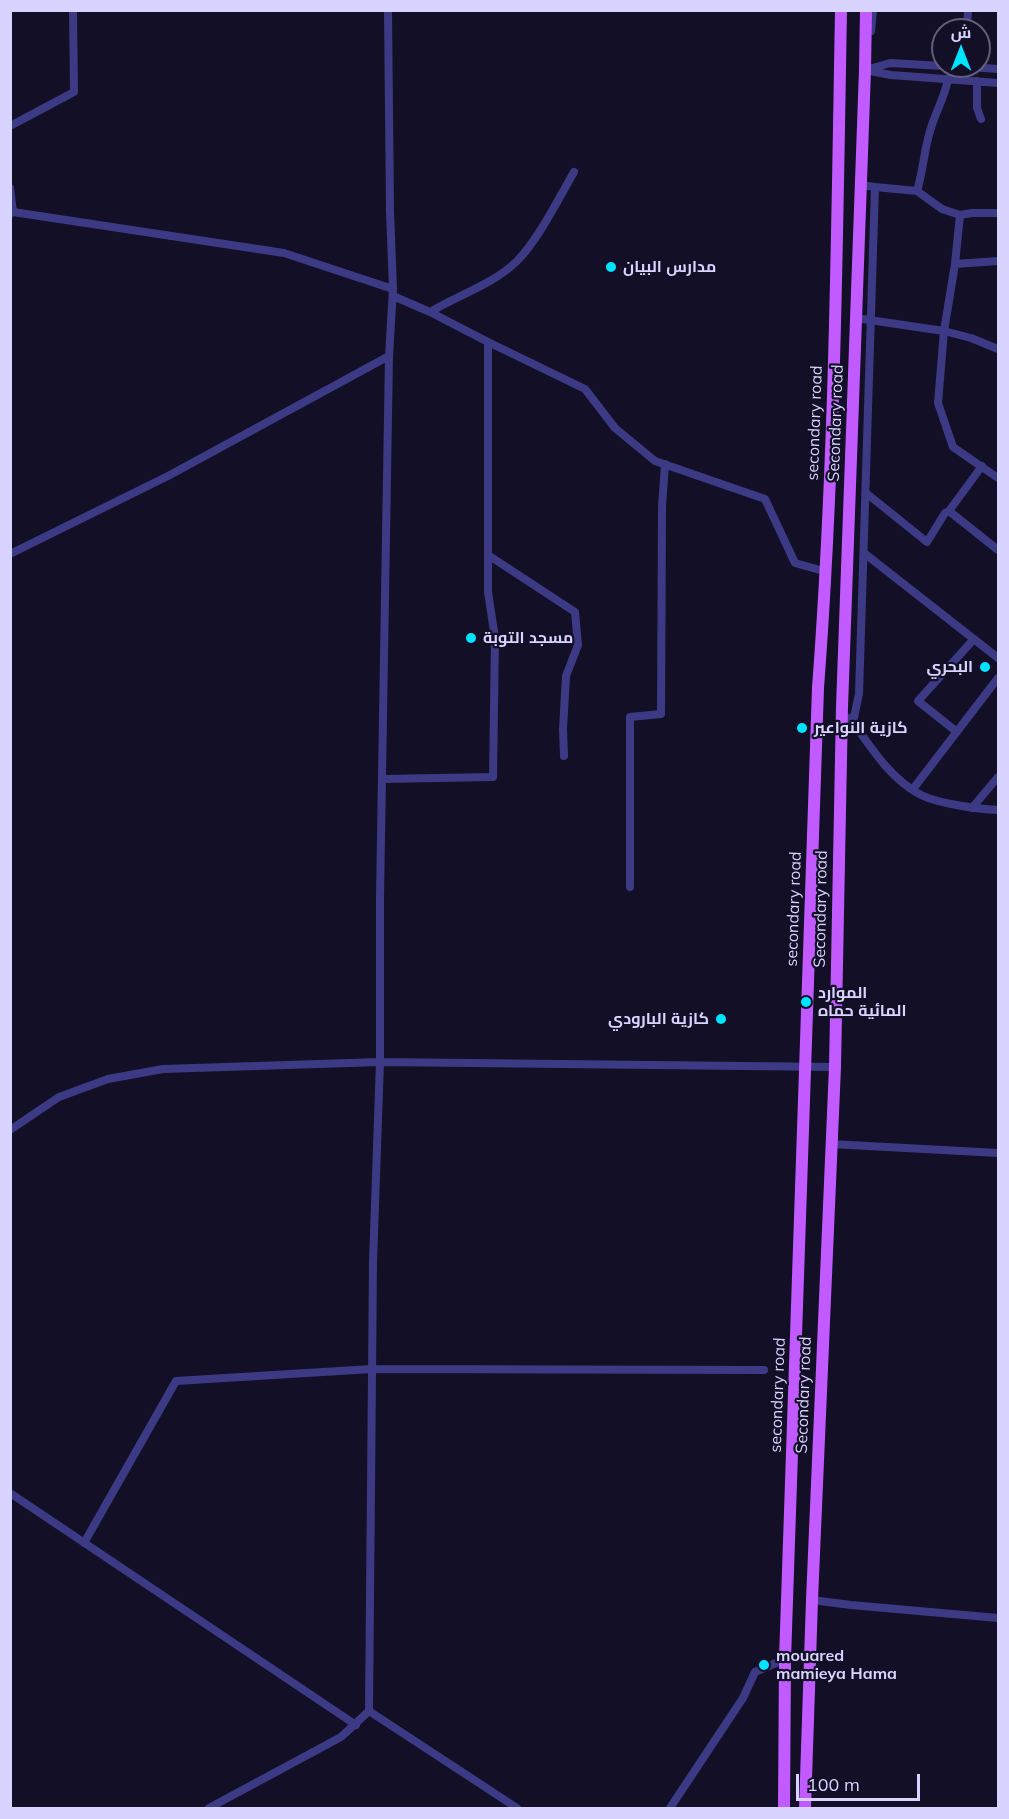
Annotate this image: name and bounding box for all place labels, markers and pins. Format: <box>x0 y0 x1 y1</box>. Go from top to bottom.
place label: مدارس البيان <box>623 257 716 277</box>
marker: مدارس البيان <box>604 260 618 274</box>
place label: مسجد التوبة <box>483 628 573 648</box>
marker: مسجد التوبة <box>464 631 478 645</box>
place label: البحري <box>926 657 973 677</box>
marker: البحري <box>978 660 992 674</box>
place label: كازية النواعير <box>814 718 908 738</box>
marker: كازية النواعير <box>795 721 809 735</box>
place label: الموارد المائية حماه <box>818 983 906 1021</box>
marker: الموارد المائية حماه <box>799 995 813 1009</box>
place label: كازية البارودي <box>608 1009 709 1029</box>
marker: كازية البارودي <box>714 1012 728 1026</box>
place label: mouared mamieya Hama <box>776 1646 897 1684</box>
marker: mouared mamieya Hama <box>757 1658 771 1672</box>

